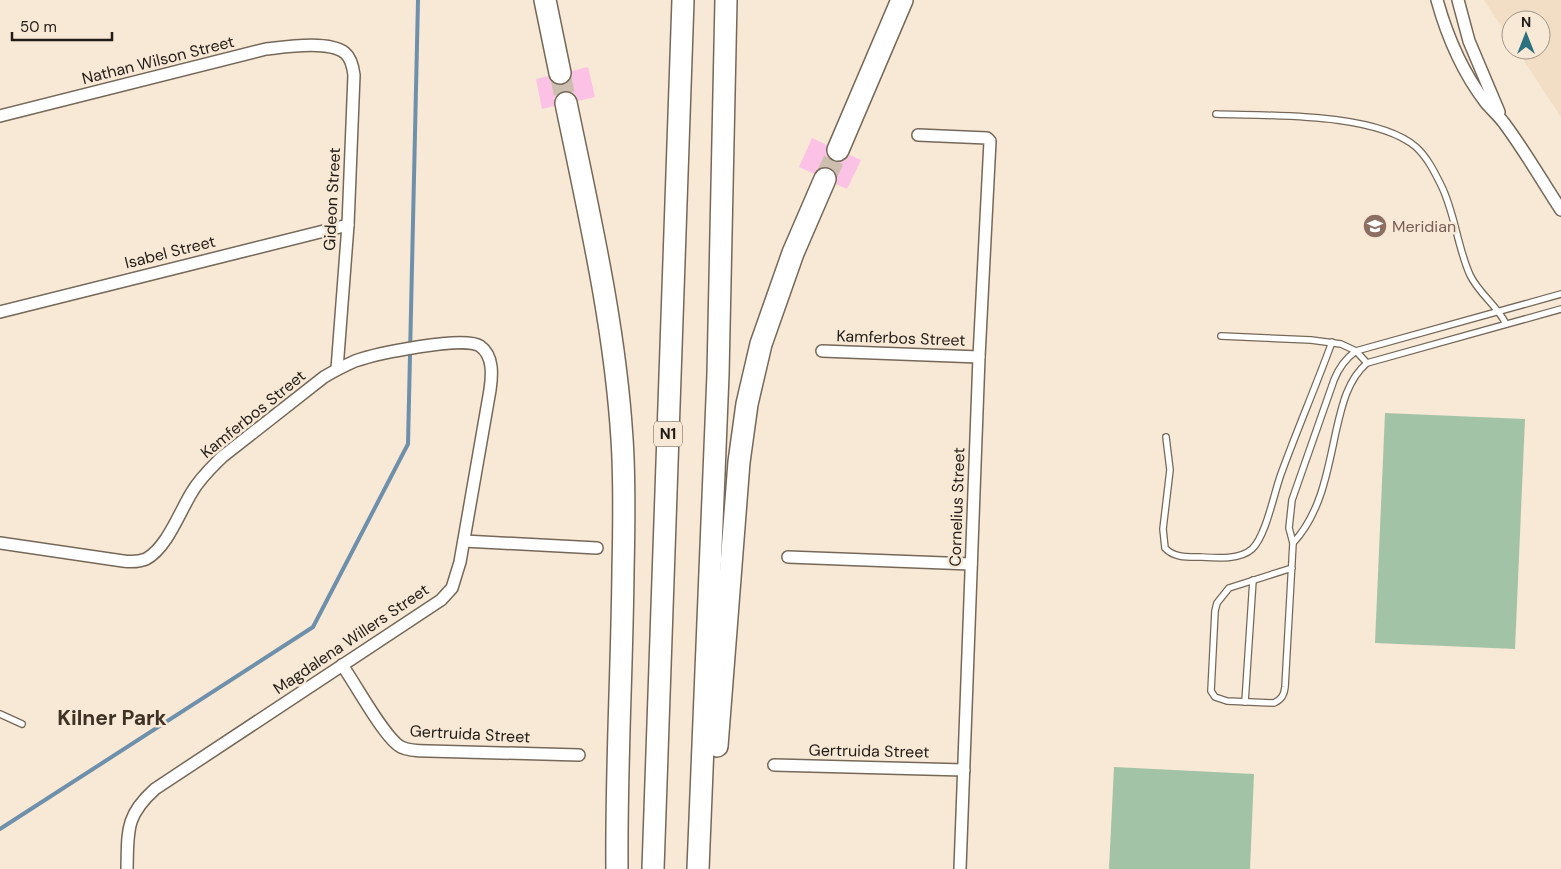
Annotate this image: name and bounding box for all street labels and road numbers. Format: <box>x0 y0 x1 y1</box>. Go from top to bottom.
street label: Nathan Wilson Street <box>80 31 236 89</box>
street label: Gideon Street <box>319 147 345 251</box>
street label: Isabel Street <box>122 231 218 273</box>
street label: Kamferbos Street <box>836 325 966 351</box>
street label: Kamferbos Street <box>196 365 310 463</box>
road number: N1 <box>654 422 682 446</box>
street label: Cornelius Street <box>944 447 970 567</box>
street label: Magdalena Willers Street <box>269 579 433 699</box>
street label: Gertruida Street <box>409 720 531 748</box>
street label: Gertruida Street <box>808 739 930 763</box>

